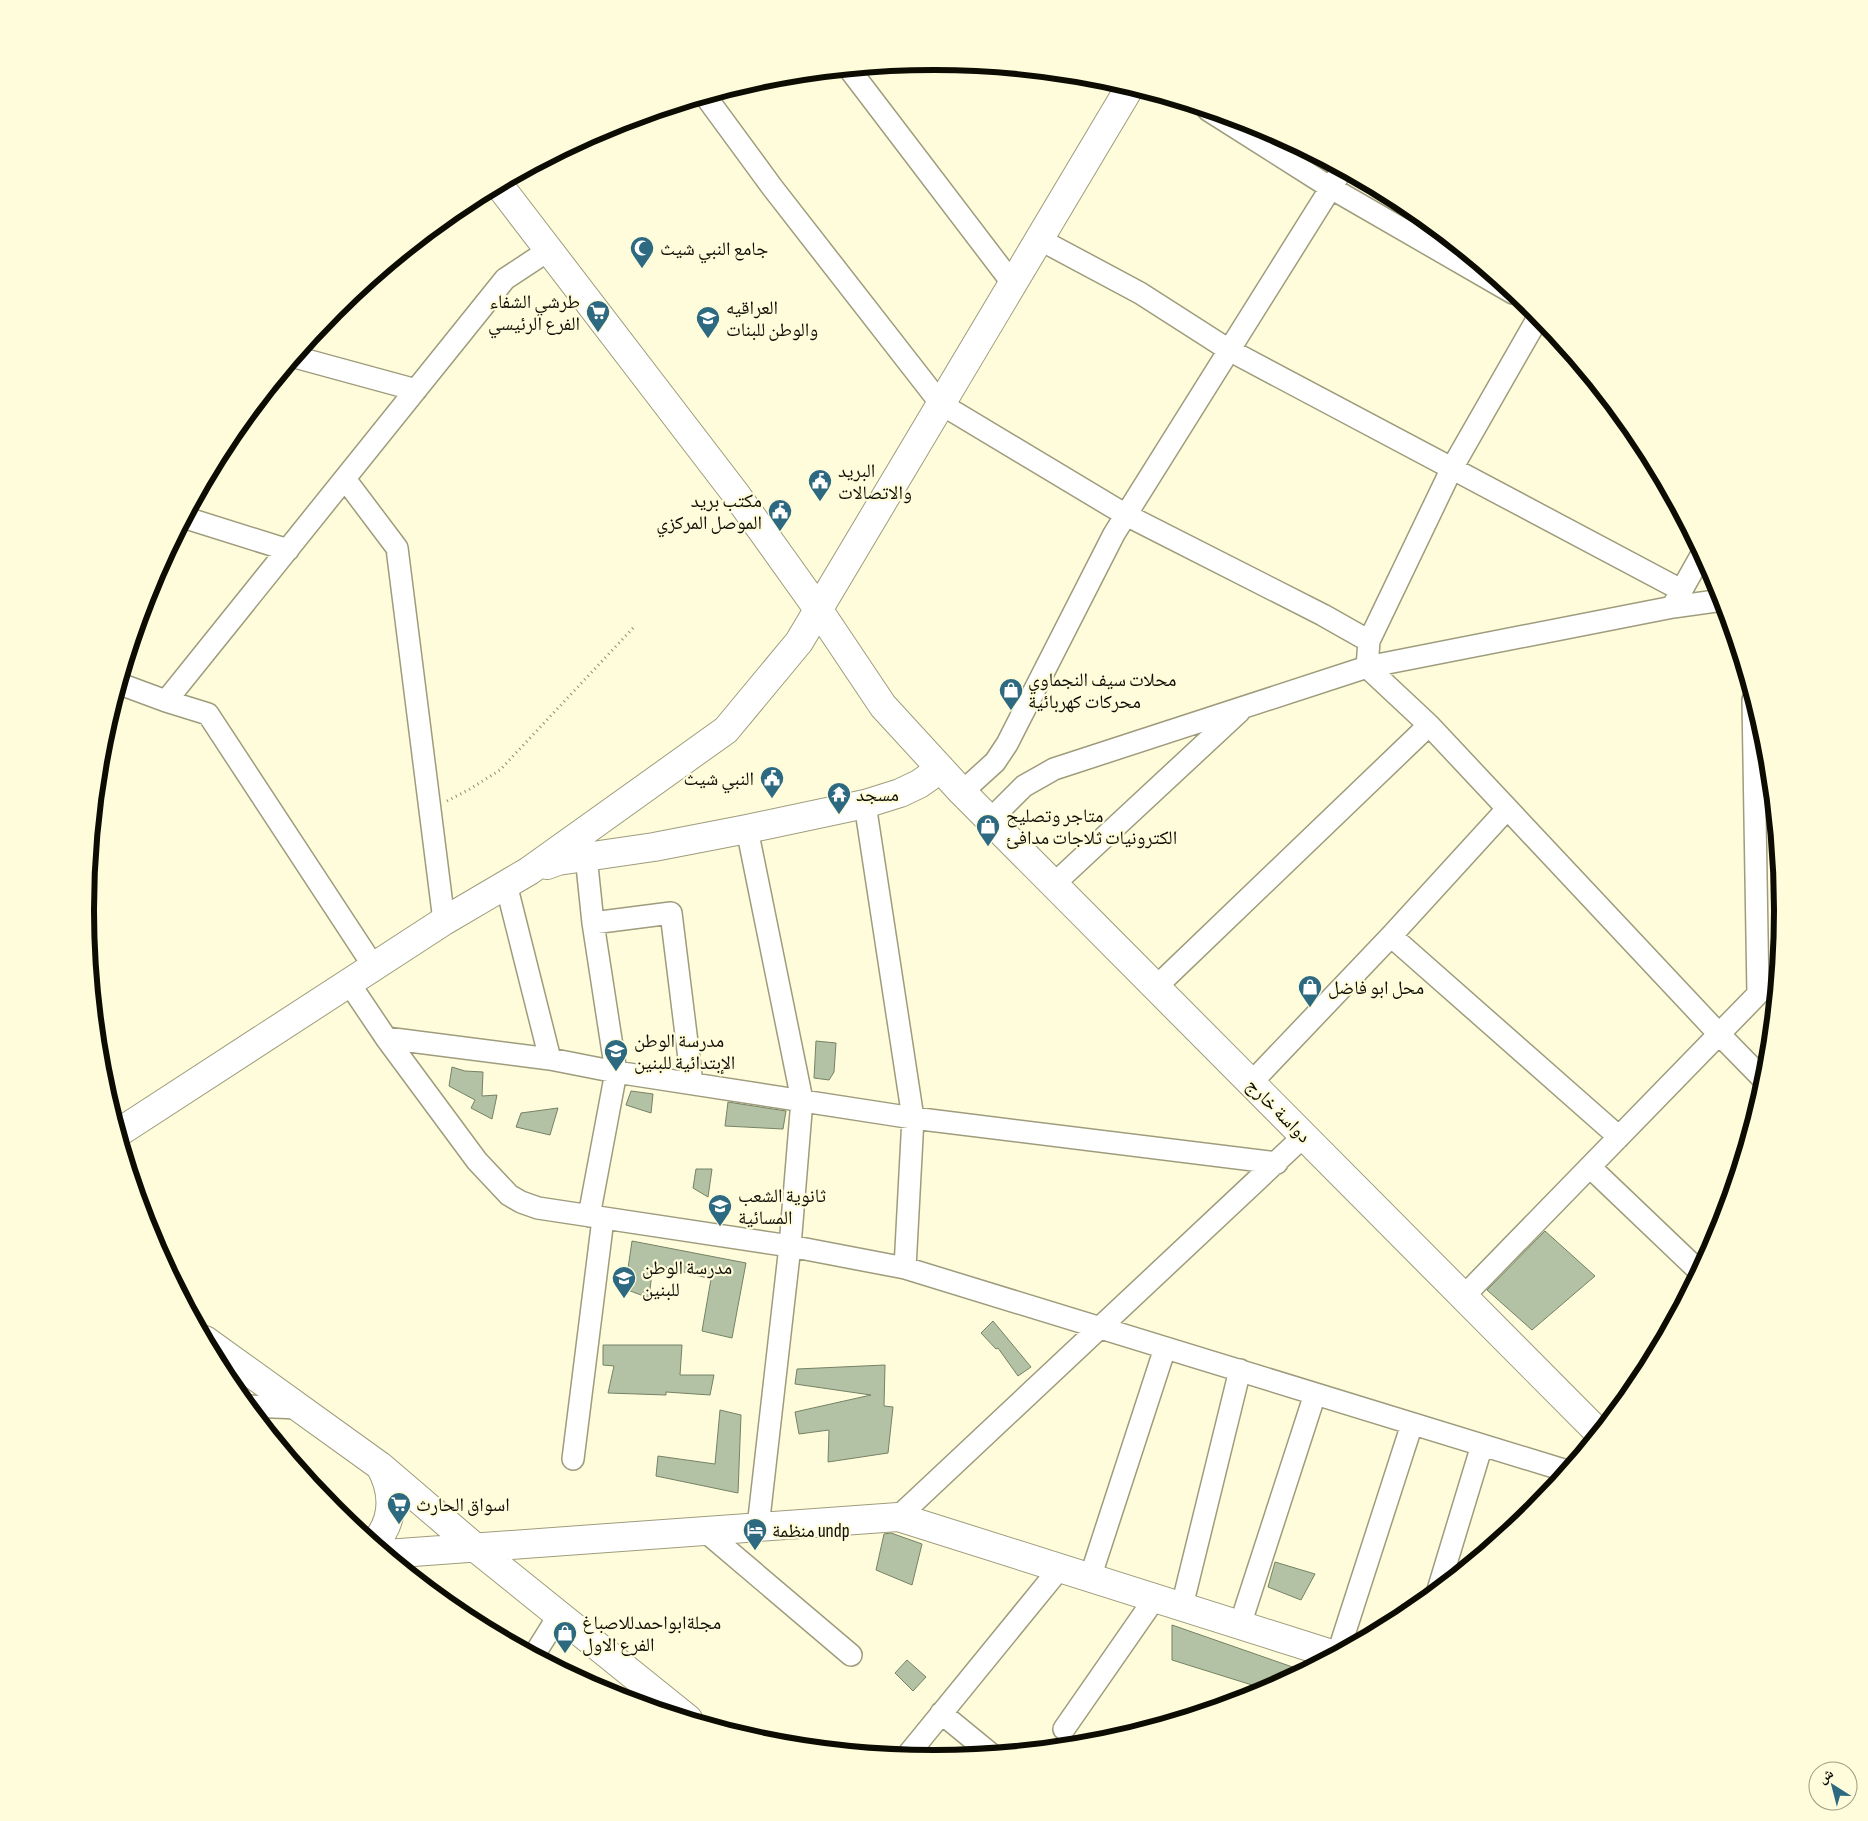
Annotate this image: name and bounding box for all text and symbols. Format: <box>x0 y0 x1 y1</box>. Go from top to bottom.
mosque icon: جامع النبي شيث <box>629 235 655 269</box>
place label: جامع النبي شيث <box>660 238 768 264</box>
place label: طرشي الشفاء الفرع الرئيسي <box>488 291 580 339</box>
place label: العراقيه والوطن للبنات <box>726 297 818 342</box>
supermarket icon: طرشي الشفاء الفرع الرئيسي <box>585 299 611 333</box>
school or university icon: العراقيه والوطن للبنات <box>695 305 721 339</box>
place label: البريد والاتصالات <box>838 460 912 505</box>
public building icon: البريد والاتصالات <box>807 468 833 502</box>
place label: مكتب بريد الموصل المركزي <box>656 490 762 538</box>
public building icon: مكتب بريد الموصل المركزي <box>767 498 793 532</box>
place label: محلات سيف النجماوي محركات كهربائية <box>1028 669 1177 714</box>
shop icon: محلات سيف النجماوي محركات كهربائية <box>998 677 1024 711</box>
public building icon: النبي شيث <box>759 765 785 799</box>
place label: النبي شيث <box>683 768 754 794</box>
temple icon: مسجد <box>826 781 852 815</box>
place label: مسجد <box>856 784 899 807</box>
place label: متاجر وتصليح الكترونيات ثلاجات مدافئ <box>1006 805 1177 850</box>
shop icon: متاجر وتصليح الكترونيات ثلاجات مدافئ <box>975 813 1001 847</box>
shop icon: محل ابو فاضل <box>1297 974 1323 1008</box>
place label: محل ابو فاضل <box>1328 977 1424 1000</box>
place label: مدرسة الوطن الإبتدائية للبنين <box>634 1030 735 1075</box>
school or university icon: مدرسة الوطن الإبتدائية للبنين <box>603 1038 629 1072</box>
street label: دواسة خارج <box>1241 1074 1315 1148</box>
place label: ثانوية الشعب المسائية <box>738 1185 826 1230</box>
school or university icon: ثانوية الشعب المسائية <box>707 1193 733 1227</box>
place label: مدرسة الوطن للبنين <box>642 1257 732 1302</box>
school or university icon: مدرسة الوطن للبنين <box>611 1265 637 1299</box>
supermarket icon: اسواق الحارث <box>386 1491 412 1525</box>
place label: اسواق الحارث <box>416 1494 510 1517</box>
hotel icon: منظمة undp <box>742 1517 768 1551</box>
place label: منظمة undp <box>772 1520 850 1543</box>
place label: مجلةابواحمدللاصباغ الفرع الاول <box>582 1612 721 1657</box>
shop icon: مجلةابواحمدللاصباغ الفرع الاول <box>552 1620 578 1654</box>
north arrow <box>1808 1761 1858 1811</box>
text: ش <box>1815 1765 1837 1787</box>

